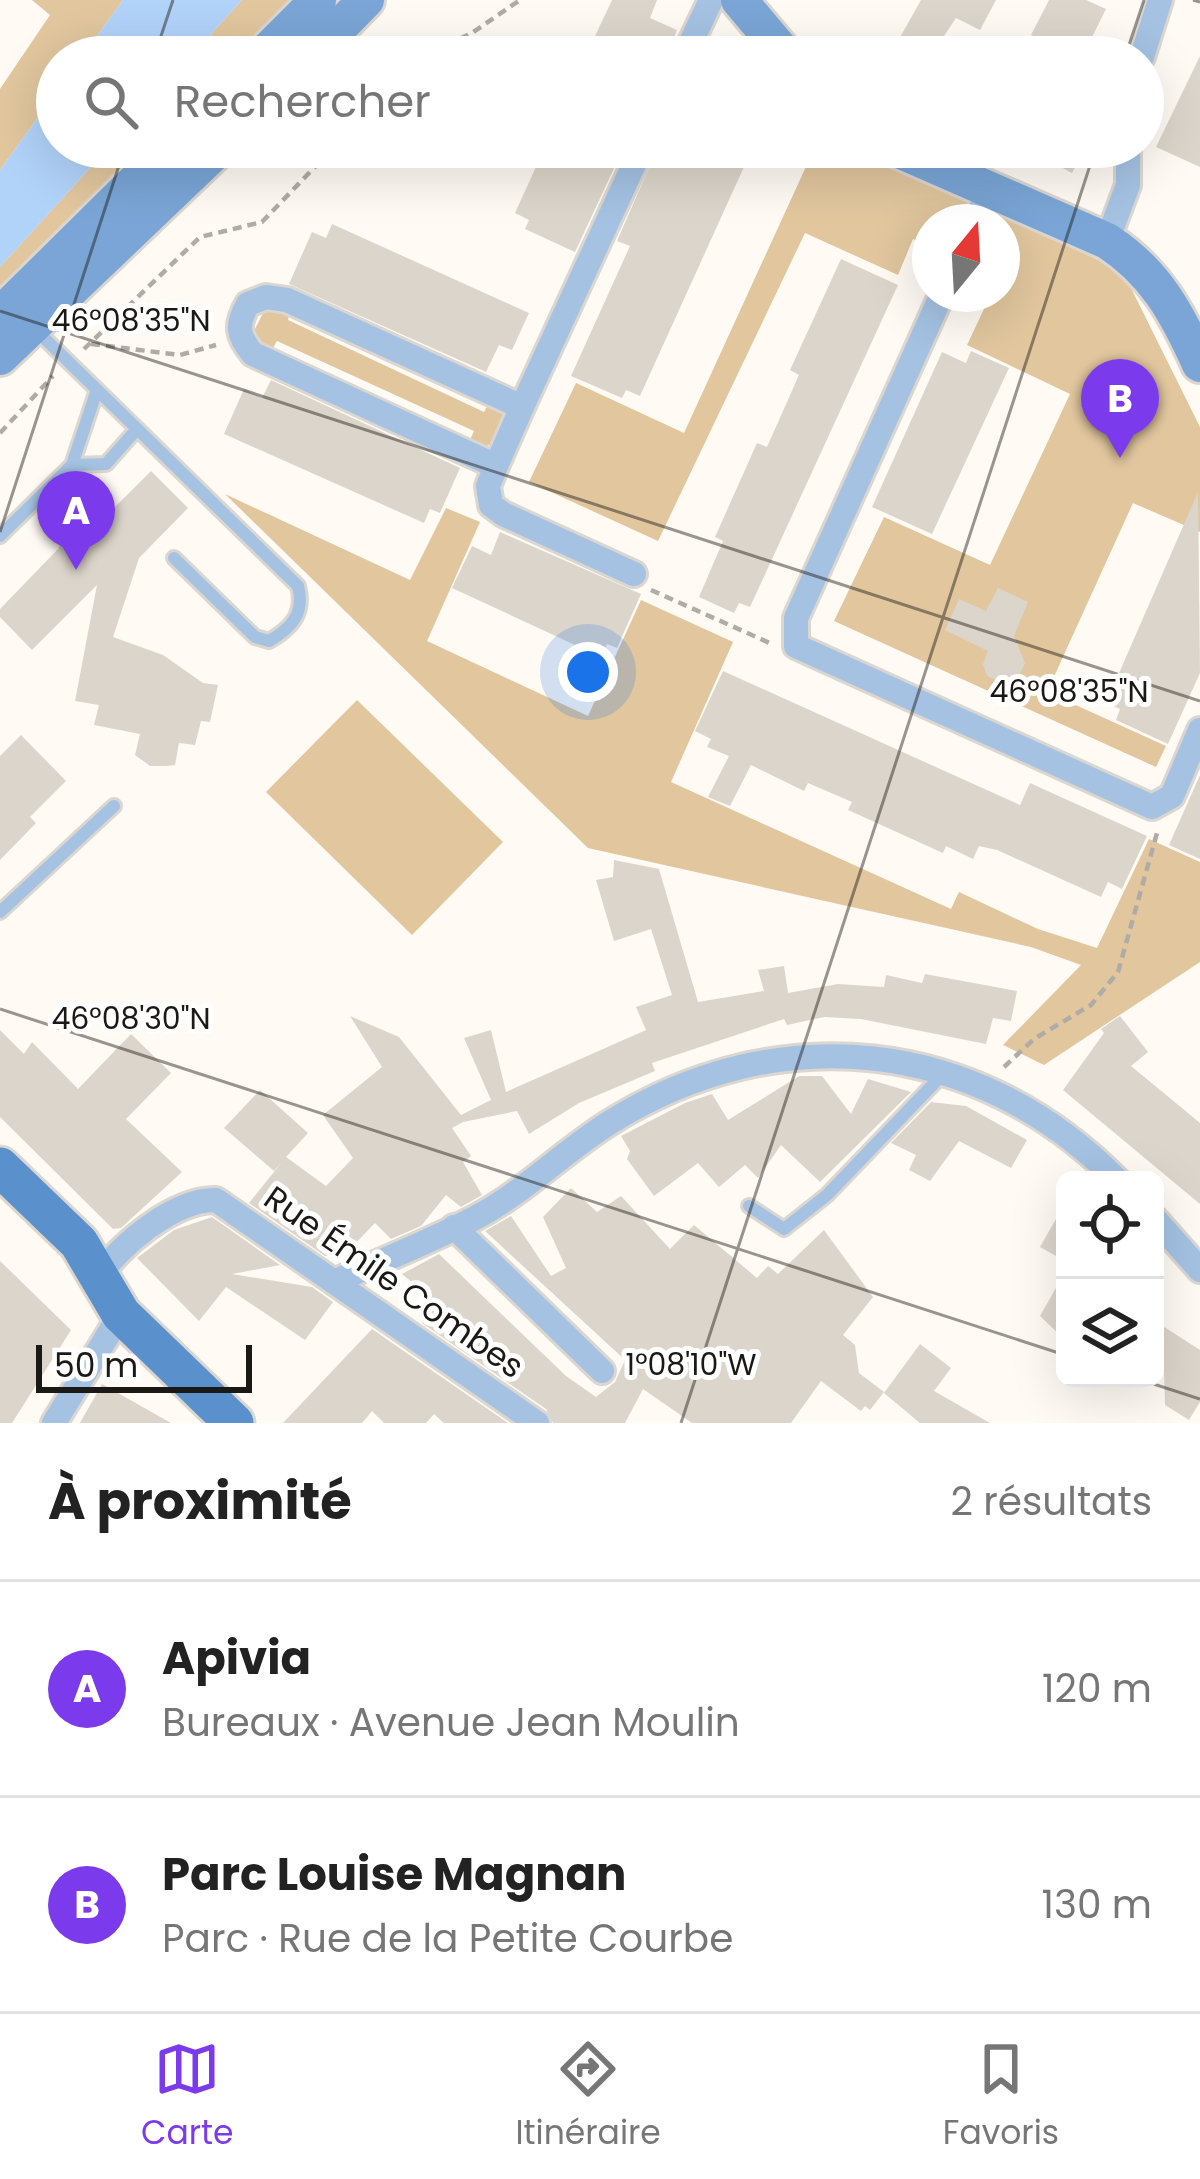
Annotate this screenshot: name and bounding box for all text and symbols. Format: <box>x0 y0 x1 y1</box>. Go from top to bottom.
search box <box>36 36 1164 168</box>
icon: search <box>78 69 144 135</box>
text: Rechercher <box>174 70 431 133</box>
north arrow <box>912 204 1020 312</box>
text: 46°08'35"N <box>51 299 211 342</box>
pin: B <box>1081 359 1159 458</box>
pin: A <box>37 471 115 570</box>
your location <box>558 642 618 702</box>
text: 46°08'35"N <box>989 670 1149 713</box>
text: 46°08'30"N <box>51 997 211 1040</box>
map controls <box>1056 1171 1164 1387</box>
button: locate <box>1056 1171 1164 1279</box>
street label: Rue Émile Combes <box>255 1175 533 1389</box>
button: layers <box>1056 1279 1164 1387</box>
scale bar <box>36 1339 252 1392</box>
text: 50 m <box>54 1342 138 1389</box>
text: 1°08'10"W <box>626 1343 756 1386</box>
text: À proximité <box>48 1465 352 1537</box>
text: 2 résultats <box>950 1474 1152 1529</box>
text: Apivia <box>162 1627 311 1690</box>
text: A <box>73 1661 101 1716</box>
text: 120 m <box>1042 1661 1152 1716</box>
text: Bureaux · Avenue Jean Moulin <box>162 1695 740 1750</box>
text: Parc Louise Magnan <box>162 1843 626 1906</box>
text: B <box>74 1877 100 1932</box>
text: 130 m <box>1041 1877 1152 1932</box>
text: Parc · Rue de la Petite Courbe <box>162 1911 733 1966</box>
tab: Carte <box>141 2036 234 2158</box>
tab: Itinéraire <box>515 2036 661 2158</box>
tab: Favoris <box>943 2036 1059 2158</box>

